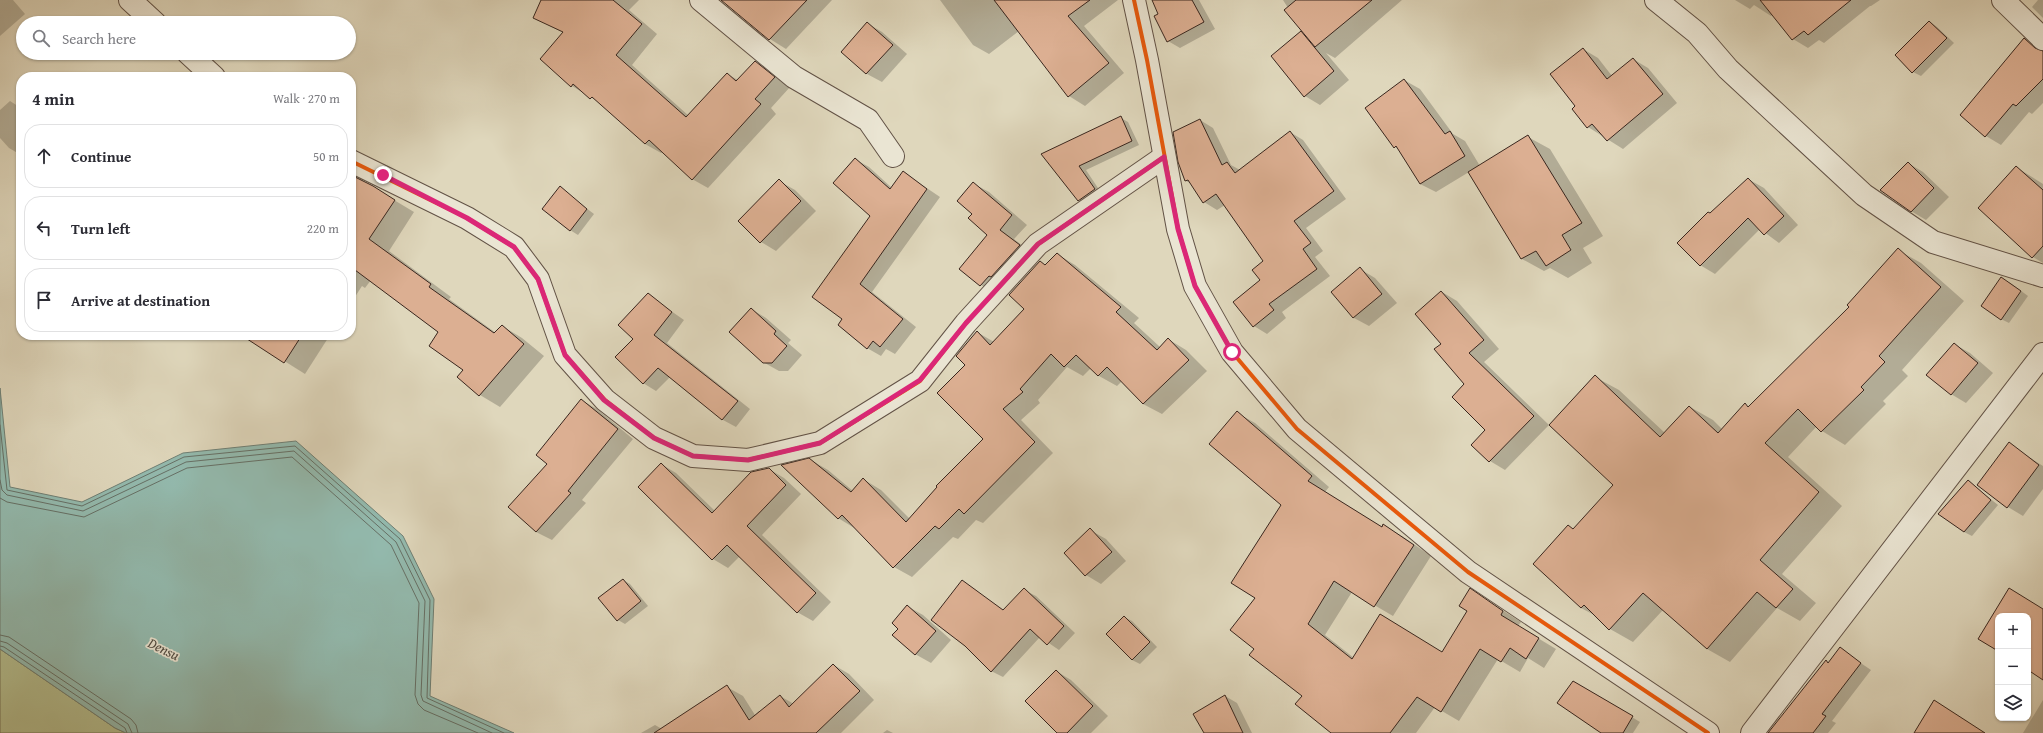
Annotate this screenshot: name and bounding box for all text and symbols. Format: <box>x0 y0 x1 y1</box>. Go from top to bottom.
search box <box>16 16 356 60</box>
icon: search <box>30 27 52 49</box>
text: Search here <box>62 28 136 49</box>
text: 4 min <box>32 86 74 111</box>
text: Walk · 270 m <box>273 89 340 108</box>
icon: ahead <box>33 145 55 167</box>
text: Continue <box>71 146 132 167</box>
text: 50 m <box>313 147 339 166</box>
route end <box>374 166 392 184</box>
icon: left <box>33 217 55 239</box>
text: Turn left <box>71 218 130 239</box>
text: 220 m <box>307 219 339 238</box>
icon: arrive <box>33 289 55 311</box>
text: Arrive at destination <box>71 290 210 311</box>
route start <box>1223 343 1241 361</box>
map controls <box>1995 613 2031 721</box>
button: + <box>1995 613 2031 649</box>
water label: Densu <box>144 632 183 665</box>
button: − <box>1995 649 2031 685</box>
button: layers <box>1995 685 2031 721</box>

